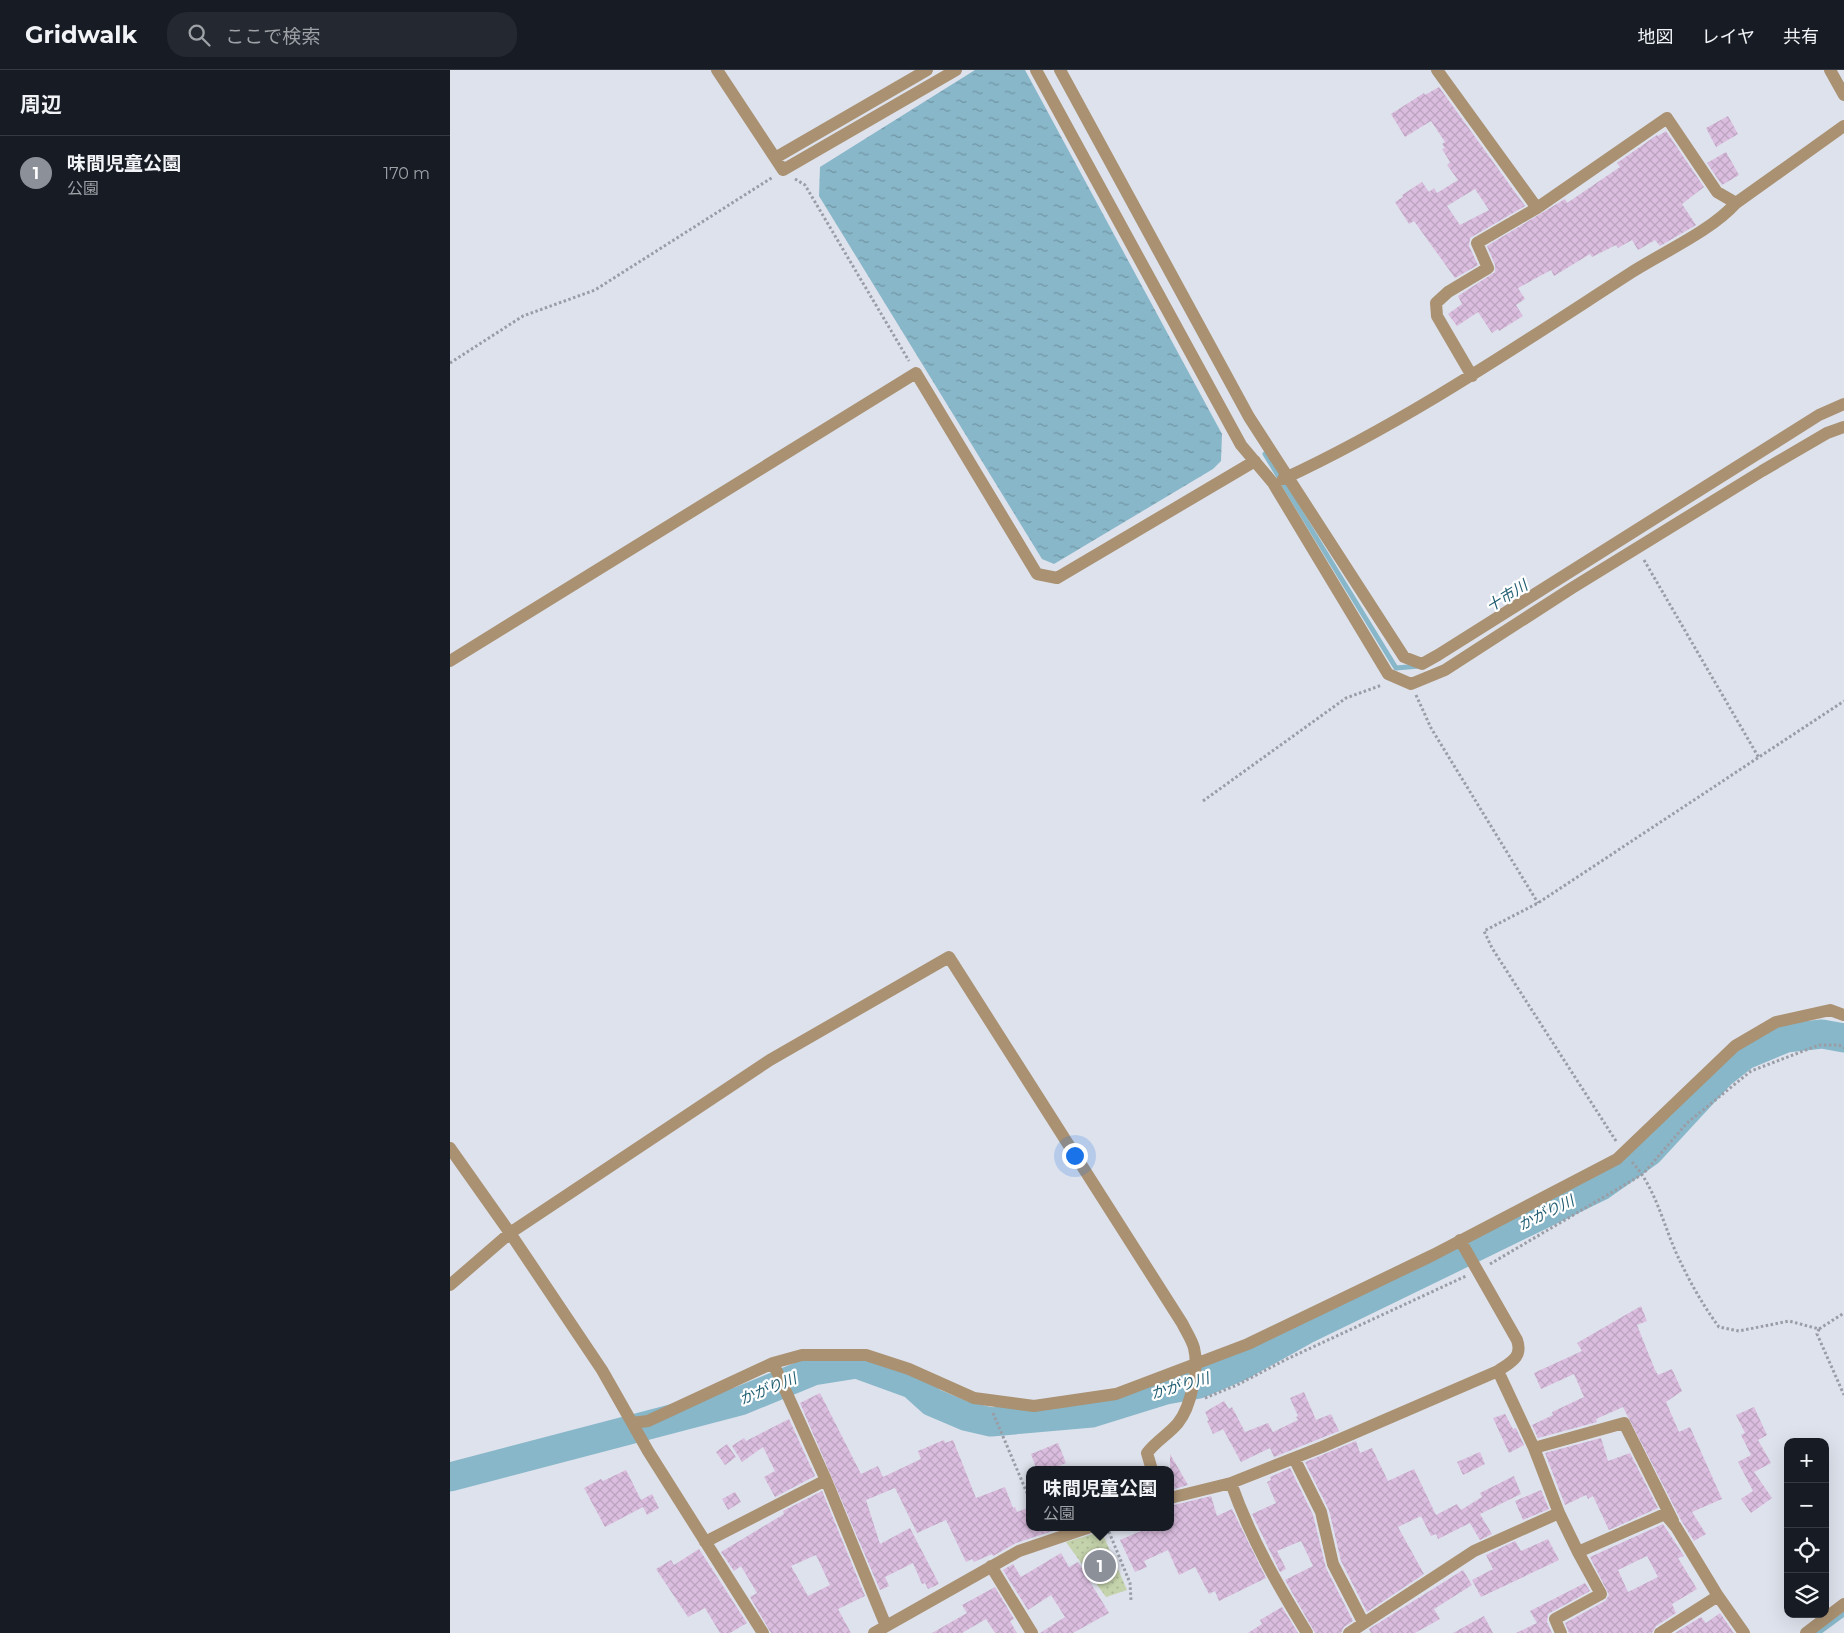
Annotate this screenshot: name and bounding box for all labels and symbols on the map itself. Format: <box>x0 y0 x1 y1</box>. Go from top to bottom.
water label: 十市川 <box>1483 575 1533 616</box>
your location <box>1062 1143 1088 1169</box>
water label: かがり川 <box>1515 1190 1579 1234</box>
water label: かがり川 <box>736 1368 801 1409</box>
water label: かがり川 <box>1148 1368 1213 1403</box>
pin: 1 <box>1084 1547 1116 1585</box>

